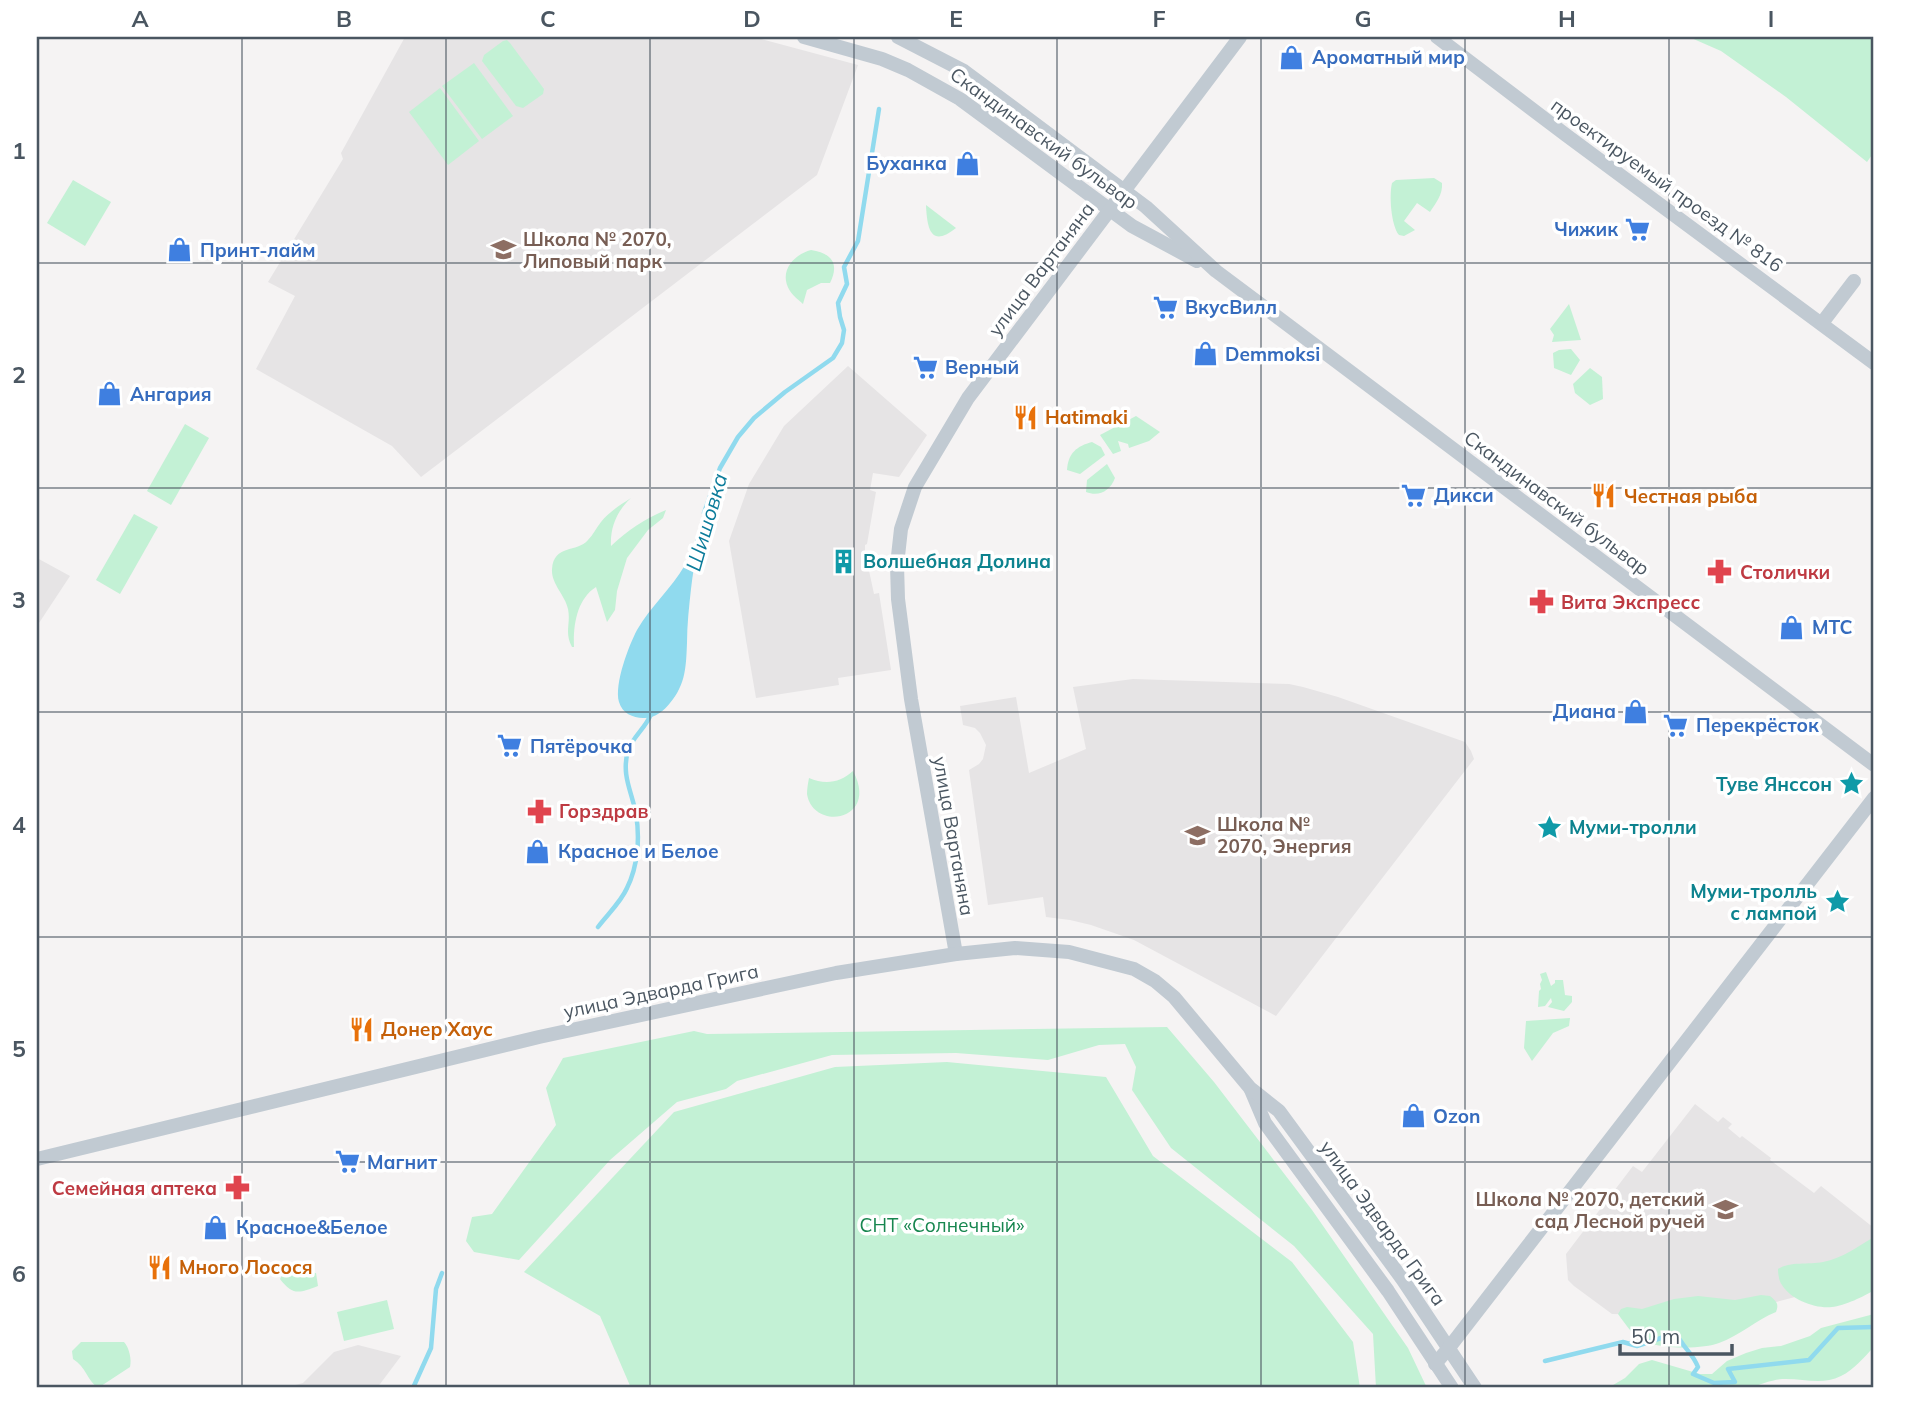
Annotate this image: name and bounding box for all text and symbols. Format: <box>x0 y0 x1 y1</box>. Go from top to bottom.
text: A <box>131 4 149 33</box>
text: B <box>336 4 352 33</box>
text: C <box>540 4 556 33</box>
text: D <box>743 4 761 33</box>
text: E <box>949 4 963 33</box>
text: F <box>1152 4 1166 33</box>
text: G <box>1354 4 1372 33</box>
text: H <box>1558 4 1576 33</box>
text: I <box>1768 4 1774 33</box>
shop icon: Ароматный мир <box>1278 43 1306 71</box>
place label: Ароматный мир <box>1312 45 1465 69</box>
street label: Скандинавский бульвар <box>946 62 1142 214</box>
street label: проектируемый проезд № 816 <box>1546 93 1788 277</box>
text: 1 <box>12 136 26 165</box>
shop icon: Буханка <box>953 149 981 177</box>
place label: Буханка <box>866 151 947 175</box>
street label: улица Вартаняна <box>983 197 1099 341</box>
supermarket icon: Чижик <box>1624 215 1652 243</box>
place label: Чижик <box>1554 217 1618 241</box>
place label: Школа № 2070, Липовый парк <box>523 227 672 273</box>
shop icon: Принт-лайм <box>166 236 194 264</box>
school or university icon: Школа № 2070, Липовый парк <box>489 236 517 264</box>
place label: Принт-лайм <box>200 238 315 262</box>
supermarket icon: ВкусВилл <box>1151 293 1179 321</box>
place label: ВкусВилл <box>1185 295 1277 319</box>
shop icon: Demmoksi <box>1191 340 1219 368</box>
place label: Demmoksi <box>1225 342 1320 366</box>
supermarket icon: Верный <box>911 353 939 381</box>
place label: Верный <box>945 355 1019 379</box>
text: 2 <box>12 360 26 389</box>
shop icon: Ангария <box>96 380 124 408</box>
place label: Ангария <box>130 382 211 406</box>
restaurant icon: Hatimaki <box>1011 403 1039 431</box>
place label: Hatimaki <box>1045 405 1128 429</box>
street label: Скандинавский бульвар <box>1460 425 1654 581</box>
water label: Шишовка <box>680 470 732 574</box>
supermarket icon: Дикси <box>1400 481 1428 509</box>
restaurant icon: Честная рыба <box>1590 482 1618 510</box>
place label: Дикси <box>1434 483 1494 507</box>
place label: Честная рыба <box>1624 484 1758 508</box>
building icon: Волшебная Долина <box>829 547 857 575</box>
place label: Волшебная Долина <box>863 549 1051 573</box>
pharmacy icon: Столички <box>1706 558 1734 586</box>
place label: Столички <box>1740 560 1830 584</box>
text: 3 <box>12 585 26 614</box>
pharmacy icon: Вита Экспресс <box>1527 588 1555 616</box>
place label: Вита Экспресс <box>1561 590 1700 614</box>
shop icon: МТС <box>1778 613 1806 641</box>
place label: МТС <box>1812 615 1853 639</box>
shop icon: Диана <box>1622 697 1650 725</box>
place label: Диана <box>1553 699 1616 723</box>
supermarket icon: Перекрёсток <box>1662 711 1690 739</box>
place label: Перекрёсток <box>1696 713 1819 737</box>
supermarket icon: Пятёрочка <box>496 732 524 760</box>
place label: Пятёрочка <box>530 734 633 758</box>
street label: улица Вартаняна <box>928 754 980 918</box>
place icon: Туве Янссон <box>1838 770 1866 798</box>
place label: Туве Янссон <box>1716 772 1832 796</box>
pharmacy icon: Горздрав <box>525 797 553 825</box>
place label: Горздрав <box>559 799 649 823</box>
text: 4 <box>12 810 26 839</box>
place label: Школа № 2070, Энергия <box>1217 812 1352 858</box>
place icon: Муми-тролли <box>1535 813 1563 841</box>
place label: Муми-тролли <box>1569 815 1697 839</box>
school or university icon: Школа № 2070, Энергия <box>1183 821 1211 849</box>
shop icon: Красное и Белое <box>524 837 552 865</box>
place label: Красное и Белое <box>558 839 719 863</box>
place label: Муми-тролль с лампой <box>1690 879 1817 925</box>
place icon: Муми-тролль с лампой <box>1823 888 1851 916</box>
street label: улица Эдварда Грига <box>561 959 761 1023</box>
restaurant icon: Донер Хаус <box>347 1015 375 1043</box>
place label: Донер Хаус <box>381 1017 493 1041</box>
text: 5 <box>12 1034 26 1063</box>
shop icon: Ozon <box>1399 1102 1427 1130</box>
place label: Ozon <box>1433 1104 1480 1128</box>
street label: улица Эдварда Грига <box>1315 1136 1451 1310</box>
supermarket icon: Магнит <box>333 1148 361 1176</box>
place label: Магнит <box>367 1150 438 1174</box>
pharmacy icon: Семейная аптека <box>223 1174 251 1202</box>
place label: Семейная аптека <box>52 1176 217 1200</box>
place label: Школа № 2070, детский сад Лесной ручей <box>1475 1187 1705 1233</box>
school or university icon: Школа № 2070, детский сад Лесной ручей <box>1711 1196 1739 1224</box>
shop icon: Красное&Белое <box>202 1213 230 1241</box>
park label: СНТ «Солнечный» <box>859 1213 1025 1237</box>
place label: Красное&Белое <box>236 1215 388 1239</box>
restaurant icon: Много Лосося <box>145 1253 173 1281</box>
place label: Много Лосося <box>179 1255 313 1279</box>
text: 6 <box>12 1259 26 1288</box>
scale bar <box>1620 1313 1732 1357</box>
text: 50 m <box>1631 1323 1680 1349</box>

